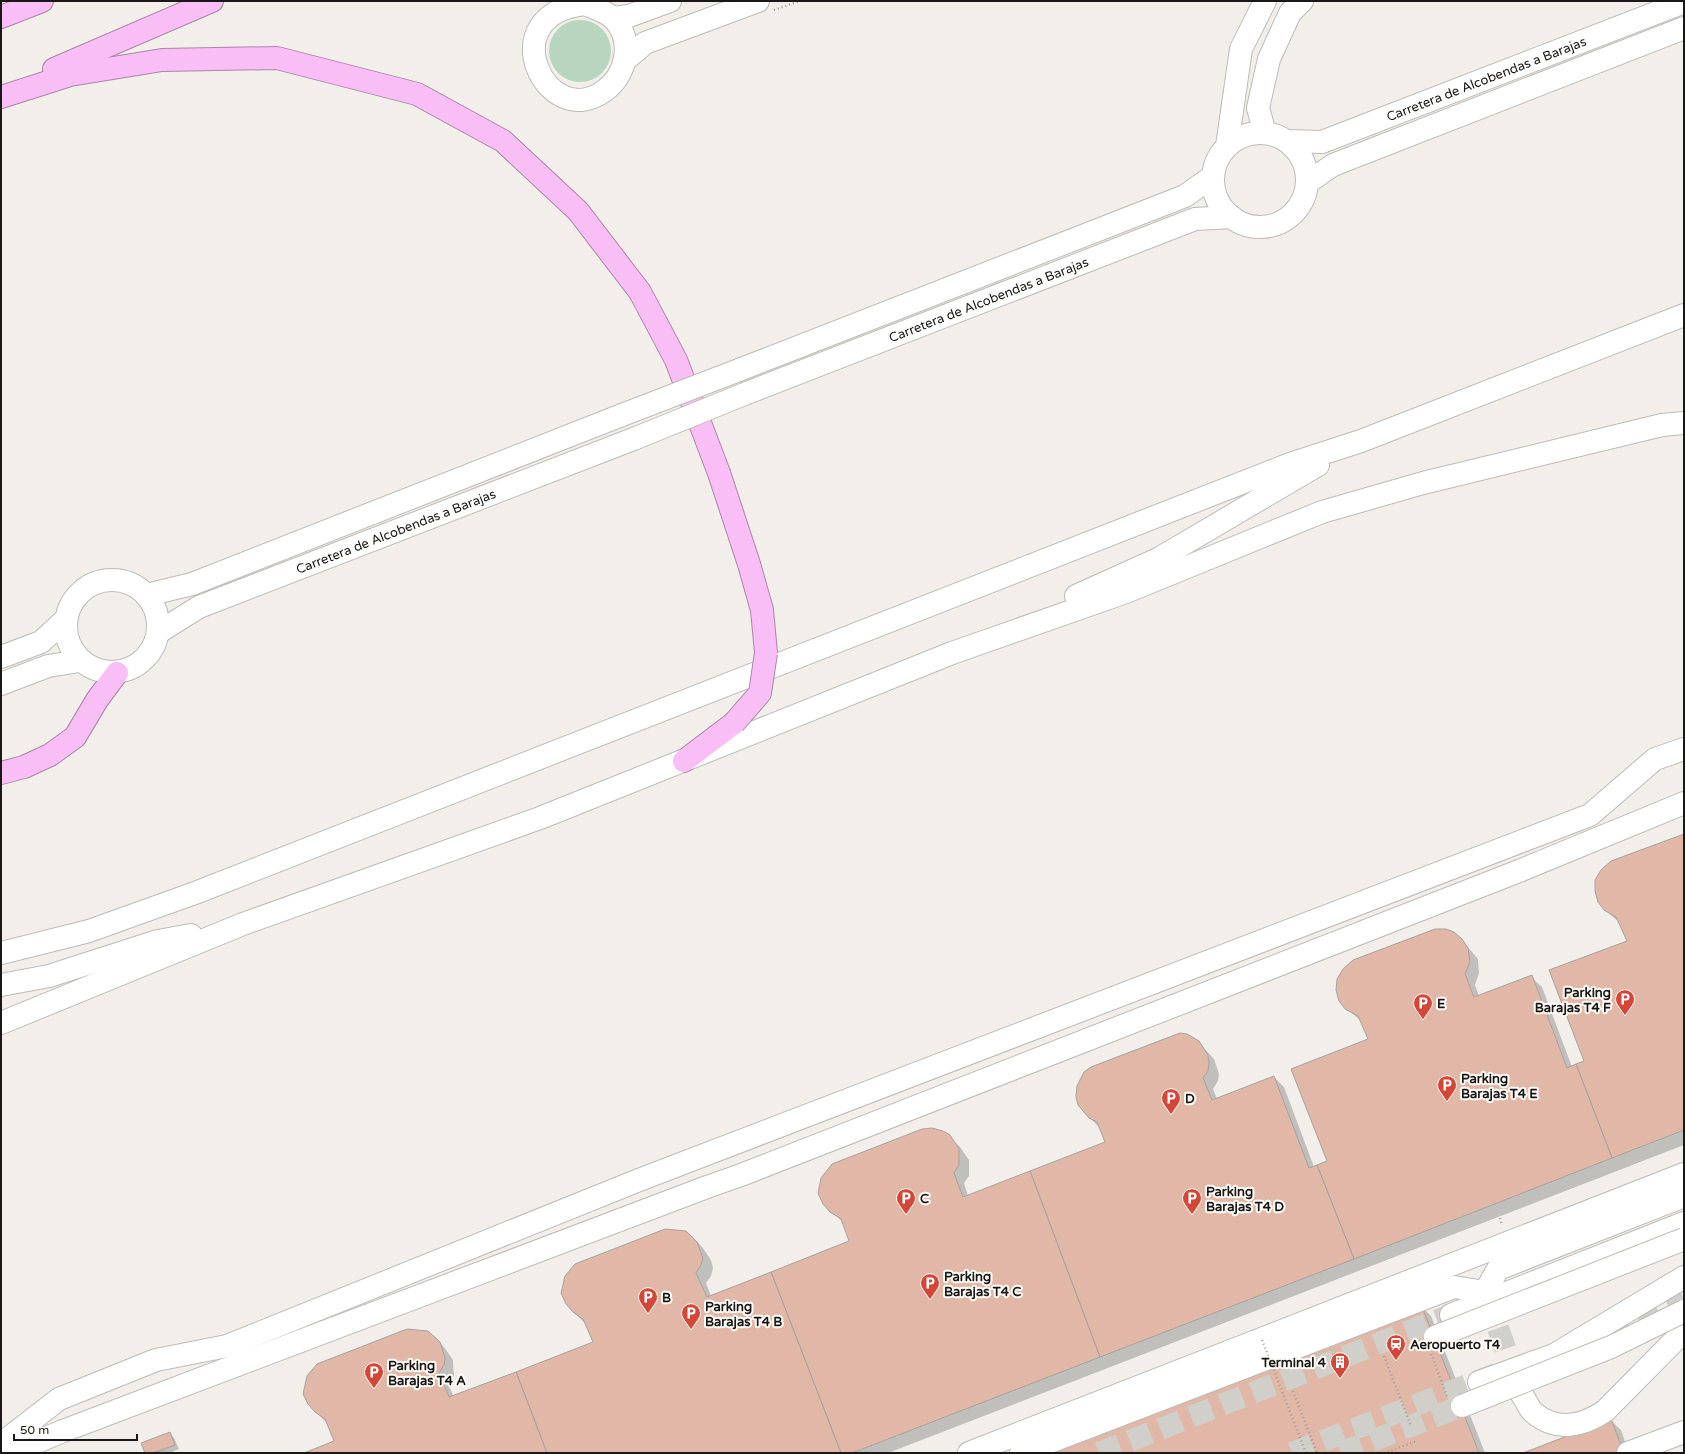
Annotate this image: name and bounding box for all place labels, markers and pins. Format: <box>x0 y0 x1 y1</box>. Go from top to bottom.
place label: Parking Barajas T4 F <box>1535 985 1611 1016</box>
parking icon: Parking Barajas T4 F <box>1614 988 1636 1016</box>
parking icon: E <box>1412 992 1434 1020</box>
place label: E <box>1437 996 1445 1012</box>
place label: Parking Barajas T4 E <box>1461 1071 1538 1102</box>
parking icon: Parking Barajas T4 E <box>1436 1074 1458 1102</box>
parking icon: D <box>1160 1087 1182 1115</box>
place label: D <box>1185 1091 1195 1107</box>
place label: Parking Barajas T4 D <box>1206 1184 1284 1215</box>
parking icon: C <box>895 1187 917 1215</box>
parking icon: Parking Barajas T4 D <box>1181 1187 1203 1215</box>
place label: C <box>920 1191 929 1207</box>
place label: Parking Barajas T4 C <box>944 1269 1021 1300</box>
parking icon: Parking Barajas T4 C <box>919 1272 941 1300</box>
parking icon: B <box>637 1286 659 1314</box>
place label: B <box>662 1290 671 1306</box>
place label: Parking Barajas T4 B <box>705 1299 782 1330</box>
parking icon: Parking Barajas T4 B <box>680 1302 702 1330</box>
station icon: Aeropuerto T4 <box>1385 1333 1407 1361</box>
place label: Aeropuerto T4 <box>1410 1337 1501 1353</box>
building icon: Terminal 4 <box>1329 1351 1351 1379</box>
place label: Terminal 4 <box>1260 1355 1327 1371</box>
place label: Parking Barajas T4 A <box>388 1358 466 1389</box>
parking icon: Parking Barajas T4 A <box>363 1361 385 1389</box>

